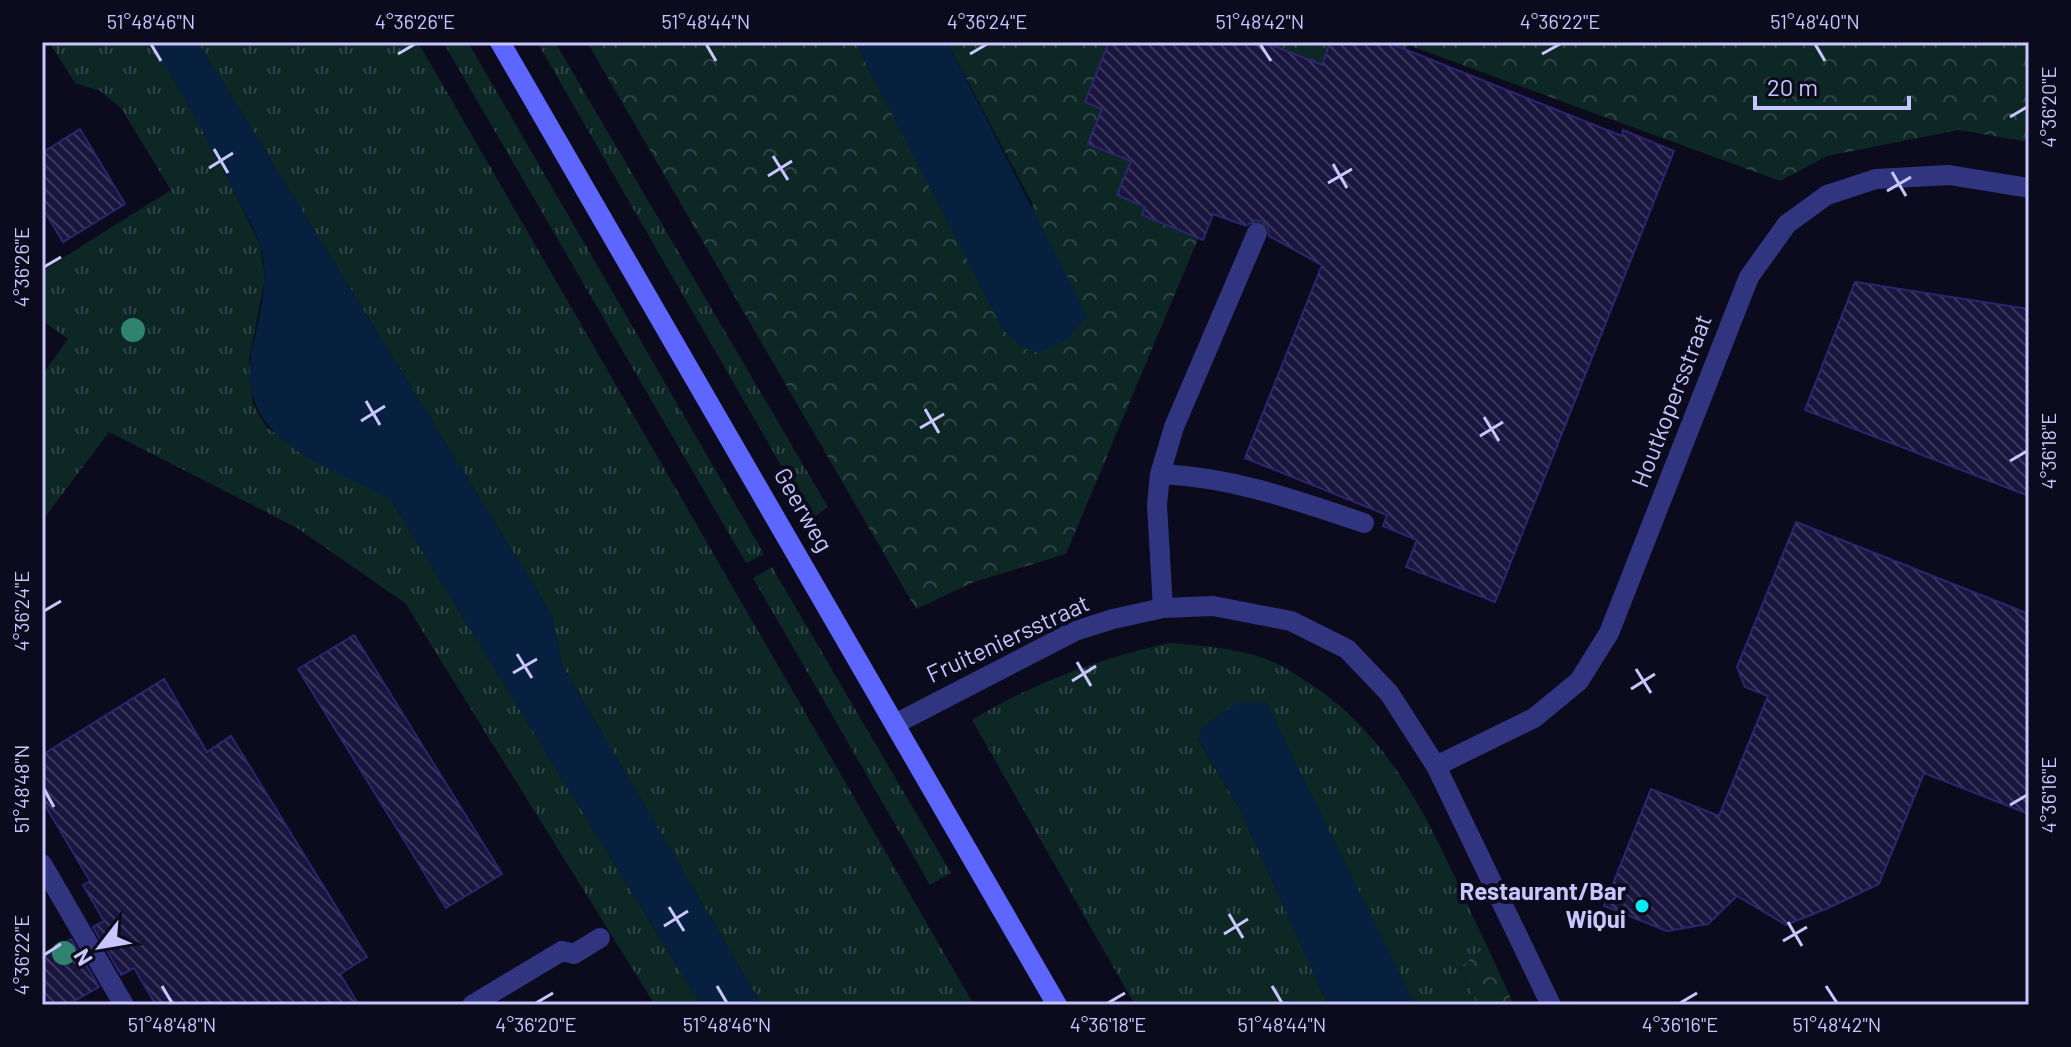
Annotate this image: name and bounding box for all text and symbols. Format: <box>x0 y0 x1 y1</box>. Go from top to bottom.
text: 51°48'46"N <box>107 9 195 33</box>
text: 4°36'26"E <box>375 9 455 33</box>
text: 51°48'44"N <box>662 9 750 33</box>
text: 4°36'24"E <box>947 9 1027 33</box>
text: 51°48'42"N <box>1216 9 1304 33</box>
text: 4°36'22"E <box>1520 9 1600 33</box>
text: 51°48'40"N <box>1770 9 1860 33</box>
scale bar <box>1755 60 1909 110</box>
text: 4°36'20"E <box>2036 66 2060 148</box>
text: 20 m <box>1767 72 1818 101</box>
text: 4°36'26"E <box>9 227 33 307</box>
street label: Houtkopersstraat <box>1624 310 1717 491</box>
text: 4°36'18"E <box>2036 413 2060 489</box>
street label: Geerweg <box>769 462 840 556</box>
text: 4°36'24"E <box>9 571 33 651</box>
street label: Fruiteniersstraat <box>921 587 1093 688</box>
text: 51°48'48"N <box>9 745 33 833</box>
text: 4°36'16"E <box>2036 757 2060 833</box>
place label: Restaurant/Bar WiQui <box>1460 876 1626 933</box>
marker: Restaurant/Bar WiQui <box>1633 897 1651 915</box>
north arrow <box>60 907 140 987</box>
text: 4°36'22"E <box>9 915 33 995</box>
text: N <box>67 945 97 971</box>
text: 51°48'48"N <box>128 1012 216 1036</box>
text: 4°36'20"E <box>495 1012 577 1036</box>
text: 51°48'46"N <box>683 1012 771 1036</box>
text: 4°36'18"E <box>1070 1012 1146 1036</box>
text: 51°48'44"N <box>1238 1012 1326 1036</box>
text: 4°36'16"E <box>1642 1012 1718 1036</box>
text: 51°48'42"N <box>1793 1012 1881 1036</box>

